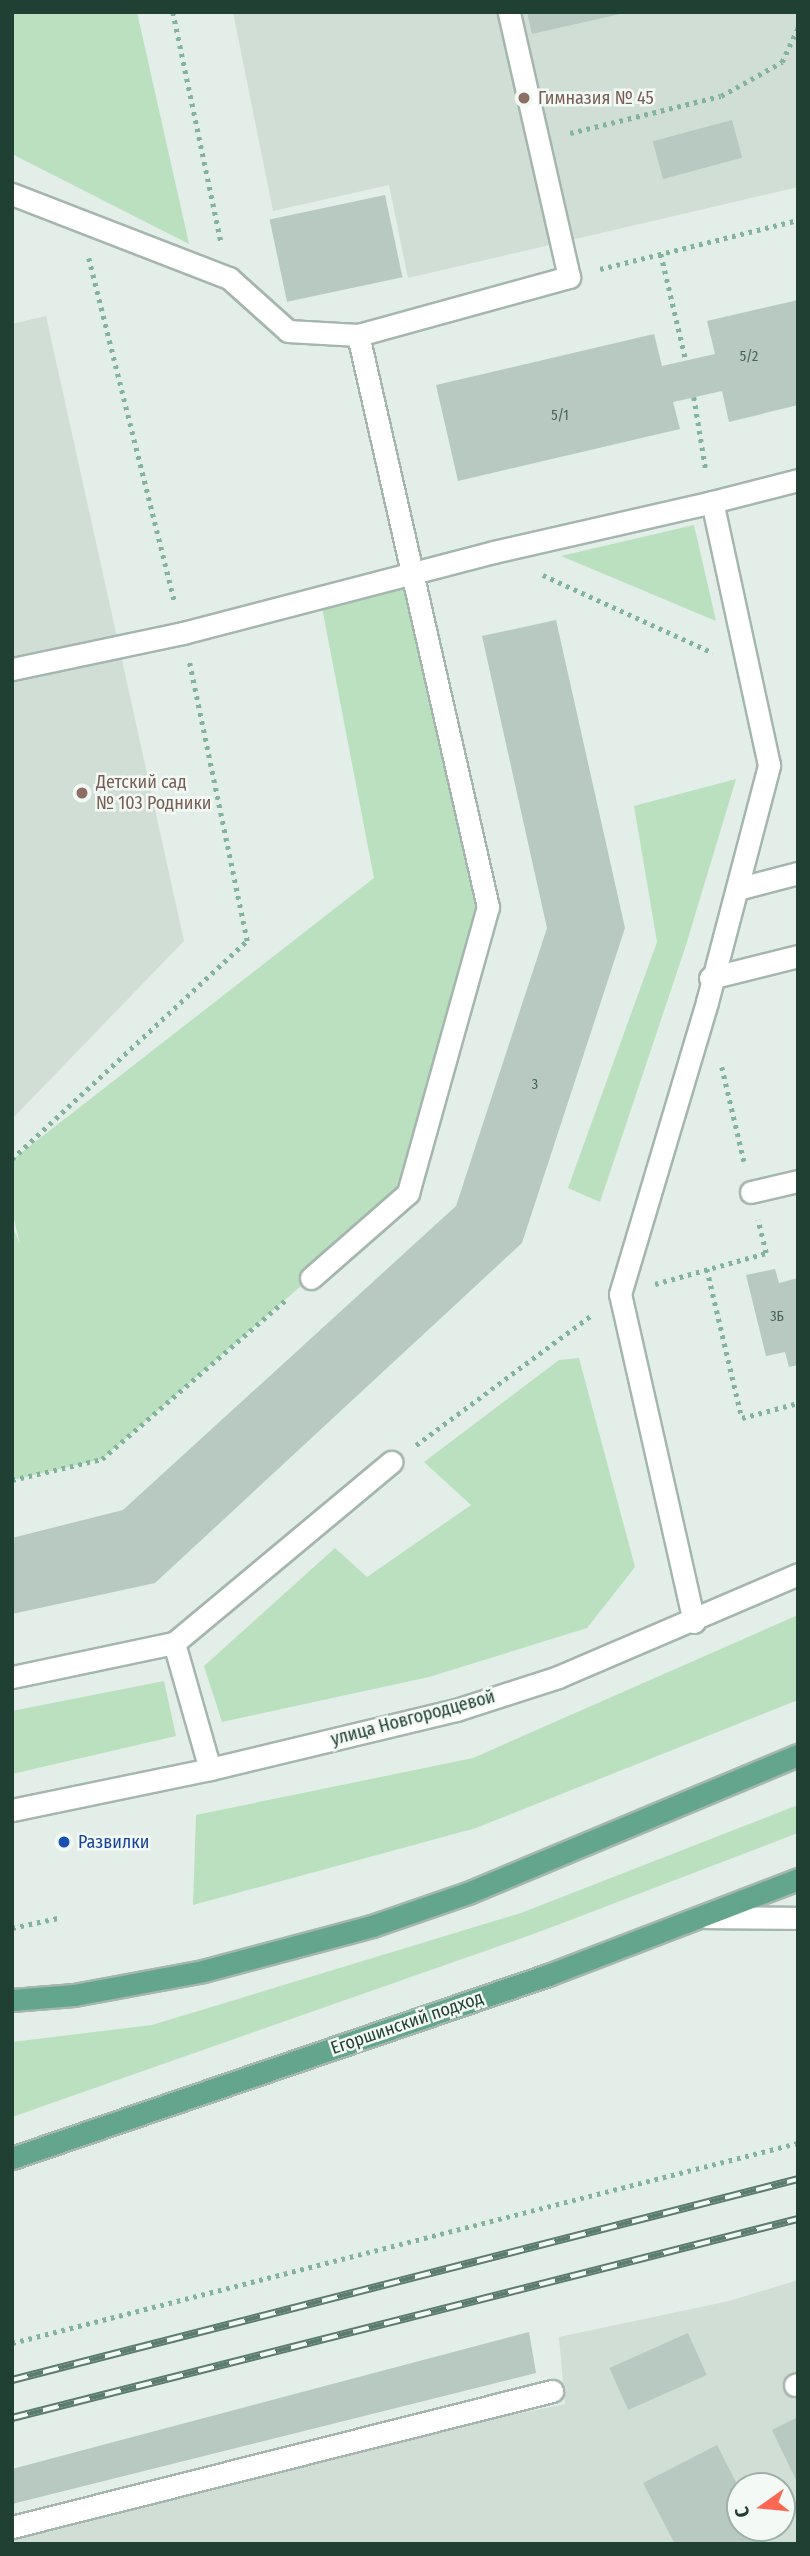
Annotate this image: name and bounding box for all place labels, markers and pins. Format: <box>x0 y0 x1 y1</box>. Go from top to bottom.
place label: Гимназия № 45 <box>538 87 654 109</box>
marker: Гимназия № 45 <box>516 90 532 106</box>
place label: Детский сад № 103 Родники <box>96 772 212 814</box>
marker: Детский сад № 103 Родники <box>74 785 90 801</box>
place label: Развилки <box>78 1831 149 1853</box>
marker: Развилки <box>56 1834 72 1850</box>

